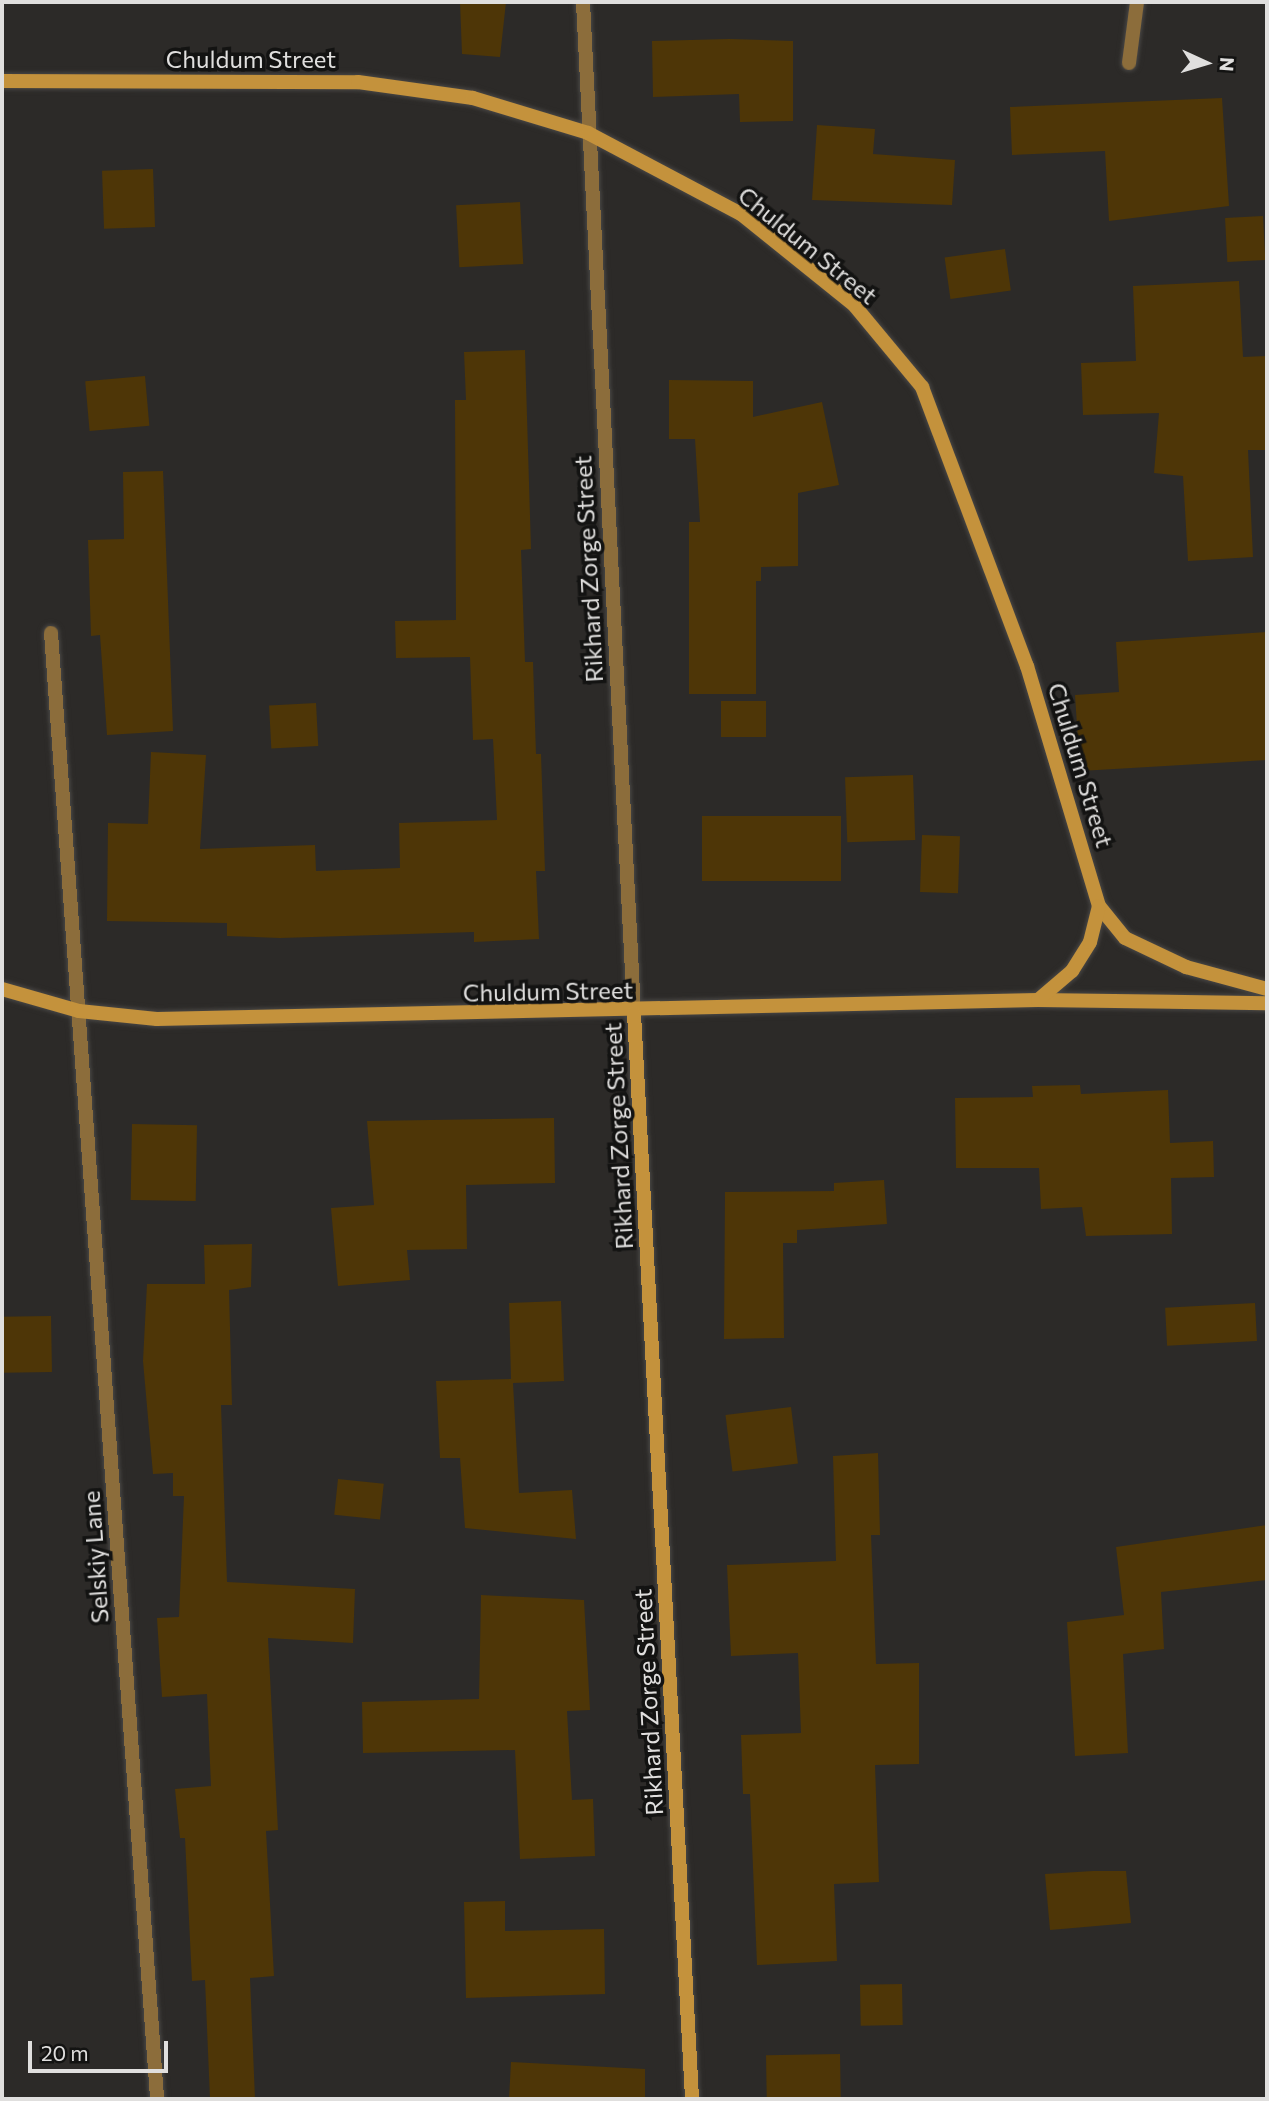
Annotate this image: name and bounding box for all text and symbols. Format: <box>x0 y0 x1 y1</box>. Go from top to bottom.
north arrow <box>1171 28 1241 98</box>
street label: Chuldum Street <box>166 45 336 73</box>
text: N <box>1215 57 1239 72</box>
street label: Chuldum Street <box>733 180 883 310</box>
street label: Rikhard Zorge Street <box>568 455 608 683</box>
street label: Chuldum Street <box>1042 679 1120 851</box>
street label: Chuldum Street <box>463 975 633 1007</box>
street label: Rikhard Zorge Street <box>598 1022 638 1250</box>
street label: Selskiy Lane <box>76 1490 114 1624</box>
street label: Rikhard Zorge Street <box>628 1588 668 1816</box>
scale bar <box>32 2028 172 2072</box>
text: 20 m <box>41 2040 89 2065</box>

